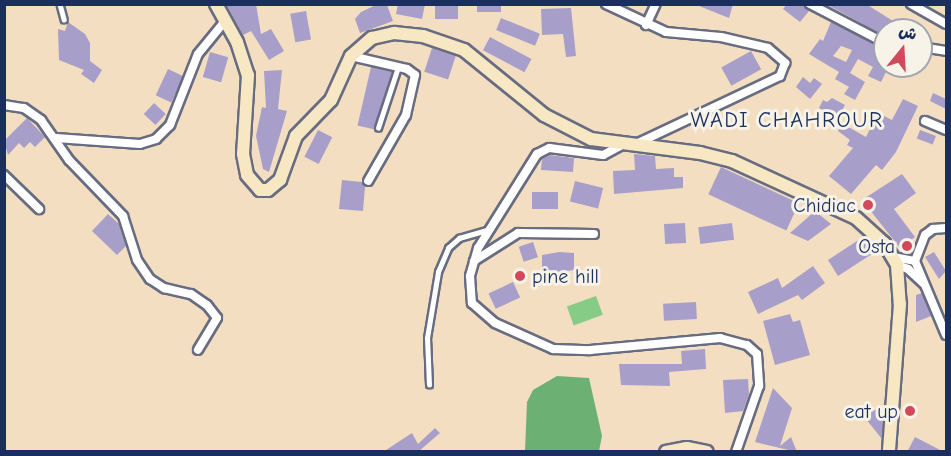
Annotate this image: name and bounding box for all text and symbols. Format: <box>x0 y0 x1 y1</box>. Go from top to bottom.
north arrow <box>873 18 933 78</box>
text: ش <box>897 22 919 44</box>
district label: WADI CHAHROUR <box>690 108 884 134</box>
place label: Chidiac <box>793 193 856 217</box>
marker: Chidiac <box>861 198 875 212</box>
place label: Osta <box>858 234 895 258</box>
marker: Osta <box>900 239 914 253</box>
place label: pine hill <box>532 264 599 288</box>
marker: pine hill <box>513 269 527 283</box>
place label: eat up <box>844 399 898 423</box>
marker: eat up <box>903 404 917 418</box>

